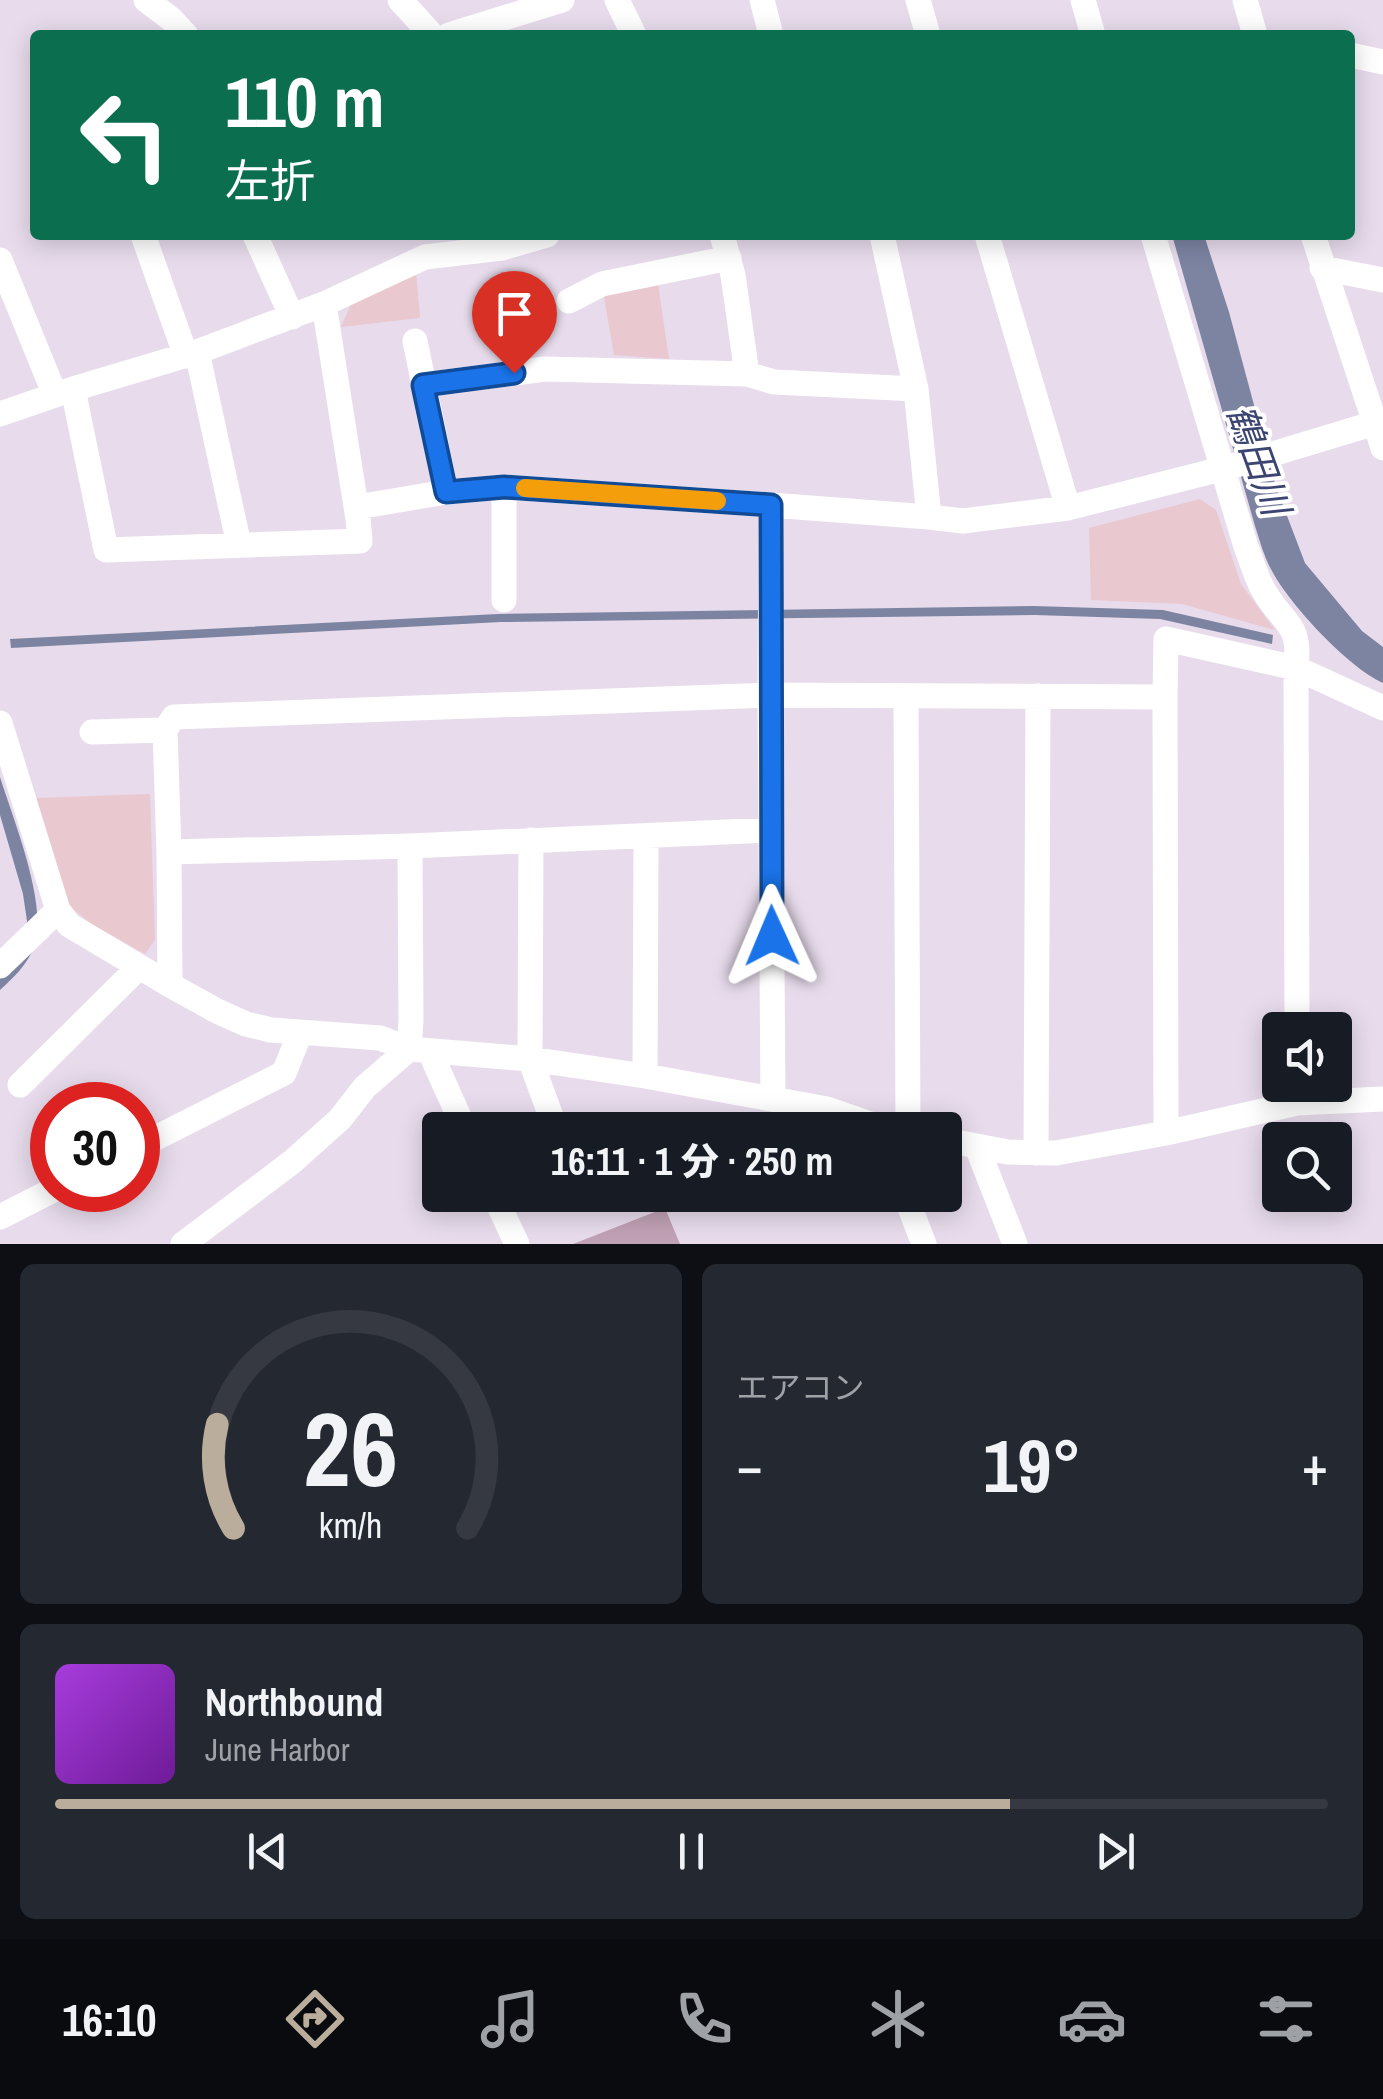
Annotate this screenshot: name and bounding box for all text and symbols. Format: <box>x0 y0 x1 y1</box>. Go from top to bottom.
text: 110 m <box>225 55 385 149</box>
icon: left <box>60 70 190 200</box>
text: 左折 <box>225 150 315 211</box>
pin <box>472 271 557 374</box>
icon: arrive <box>487 286 542 341</box>
water label: 鶴田川 <box>1215 398 1303 526</box>
position arrow <box>720 884 824 988</box>
map controls <box>1262 1012 1352 1212</box>
button: sound <box>1262 1012 1352 1102</box>
speed limit sign: 30 <box>30 1082 160 1212</box>
button: search <box>1262 1122 1352 1212</box>
text: 16:11 · 1 分 · 250 m <box>551 1136 833 1187</box>
text: エアコン <box>737 1366 865 1409</box>
text: 26 <box>303 1378 398 1518</box>
text: 19° <box>983 1414 1081 1515</box>
text: − <box>737 1428 763 1502</box>
text: + <box>1302 1428 1328 1502</box>
text: km/h <box>319 1501 383 1549</box>
text: Northbound <box>205 1677 383 1728</box>
text: June Harbor <box>205 1728 349 1771</box>
icon: previous <box>240 1824 295 1879</box>
icon: pause <box>664 1824 719 1879</box>
icon: next <box>1088 1824 1143 1879</box>
icon: directions <box>280 1984 350 2054</box>
icon: music <box>475 1984 545 2054</box>
icon: phone <box>669 1984 739 2054</box>
icon: climate <box>863 1984 933 2054</box>
icon: car <box>1057 1984 1127 2054</box>
icon: filters <box>1251 1984 1321 2054</box>
text: 16:10 <box>62 1989 156 2050</box>

